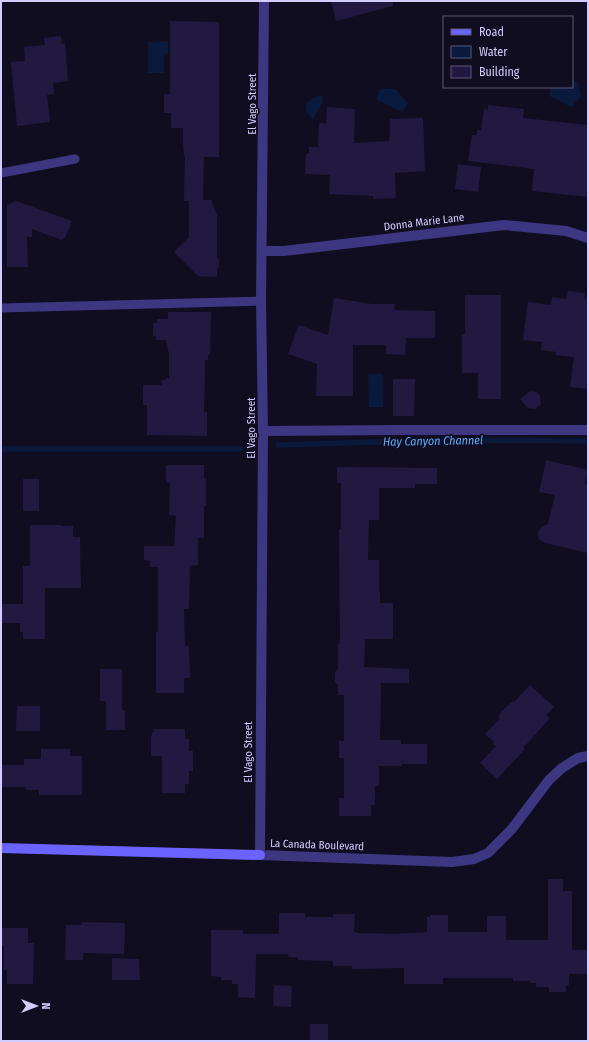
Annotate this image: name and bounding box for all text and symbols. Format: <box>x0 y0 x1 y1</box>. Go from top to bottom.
legend <box>443 16 573 88</box>
text: Road <box>479 25 504 39</box>
text: Water <box>479 45 508 59</box>
text: Building <box>479 65 520 79</box>
street label: El Vago Street <box>246 73 259 135</box>
street label: Donna Marie Lane <box>383 211 465 233</box>
street label: El Vago Street <box>245 397 258 459</box>
water label: Hay Canyon Channel <box>383 433 483 449</box>
street label: El Vago Street <box>242 721 255 783</box>
street label: La Canada Boulevard <box>270 837 364 853</box>
north arrow <box>16 986 56 1026</box>
text: N <box>39 1003 52 1009</box>

